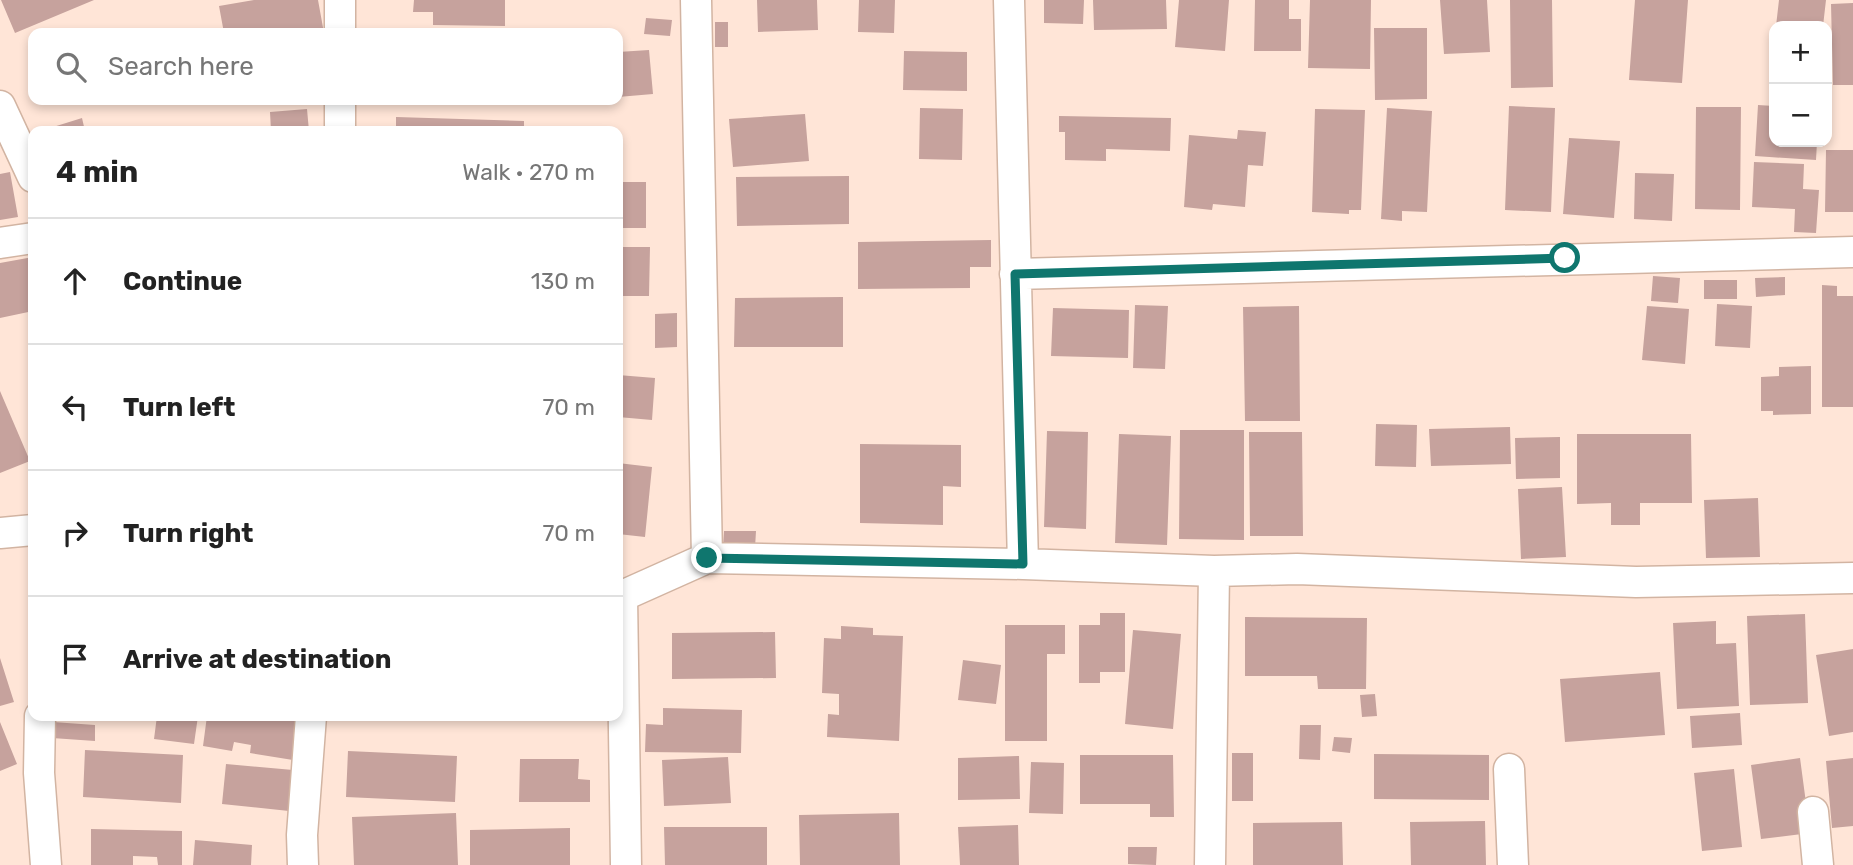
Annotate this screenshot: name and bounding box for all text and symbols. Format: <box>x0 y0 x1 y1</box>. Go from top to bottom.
map controls <box>1769 21 1832 147</box>
button: + <box>1769 21 1832 84</box>
search box <box>28 28 623 105</box>
icon: search <box>52 48 90 86</box>
text: Search here <box>108 51 254 82</box>
button: − <box>1769 84 1832 147</box>
text: 4 min <box>56 154 138 190</box>
text: Walk · 270 m <box>462 158 595 186</box>
route start <box>1549 242 1580 273</box>
icon: ahead <box>56 262 94 300</box>
text: Continue <box>123 266 242 297</box>
text: 130 m <box>531 267 595 295</box>
icon: left <box>56 388 94 426</box>
text: Turn left <box>123 392 235 423</box>
text: 70 m <box>543 393 595 421</box>
icon: right <box>56 514 94 552</box>
text: Turn right <box>123 518 253 549</box>
text: 70 m <box>543 519 595 547</box>
route end <box>691 542 722 573</box>
icon: arrive <box>56 640 94 678</box>
text: Arrive at destination <box>123 644 391 675</box>

